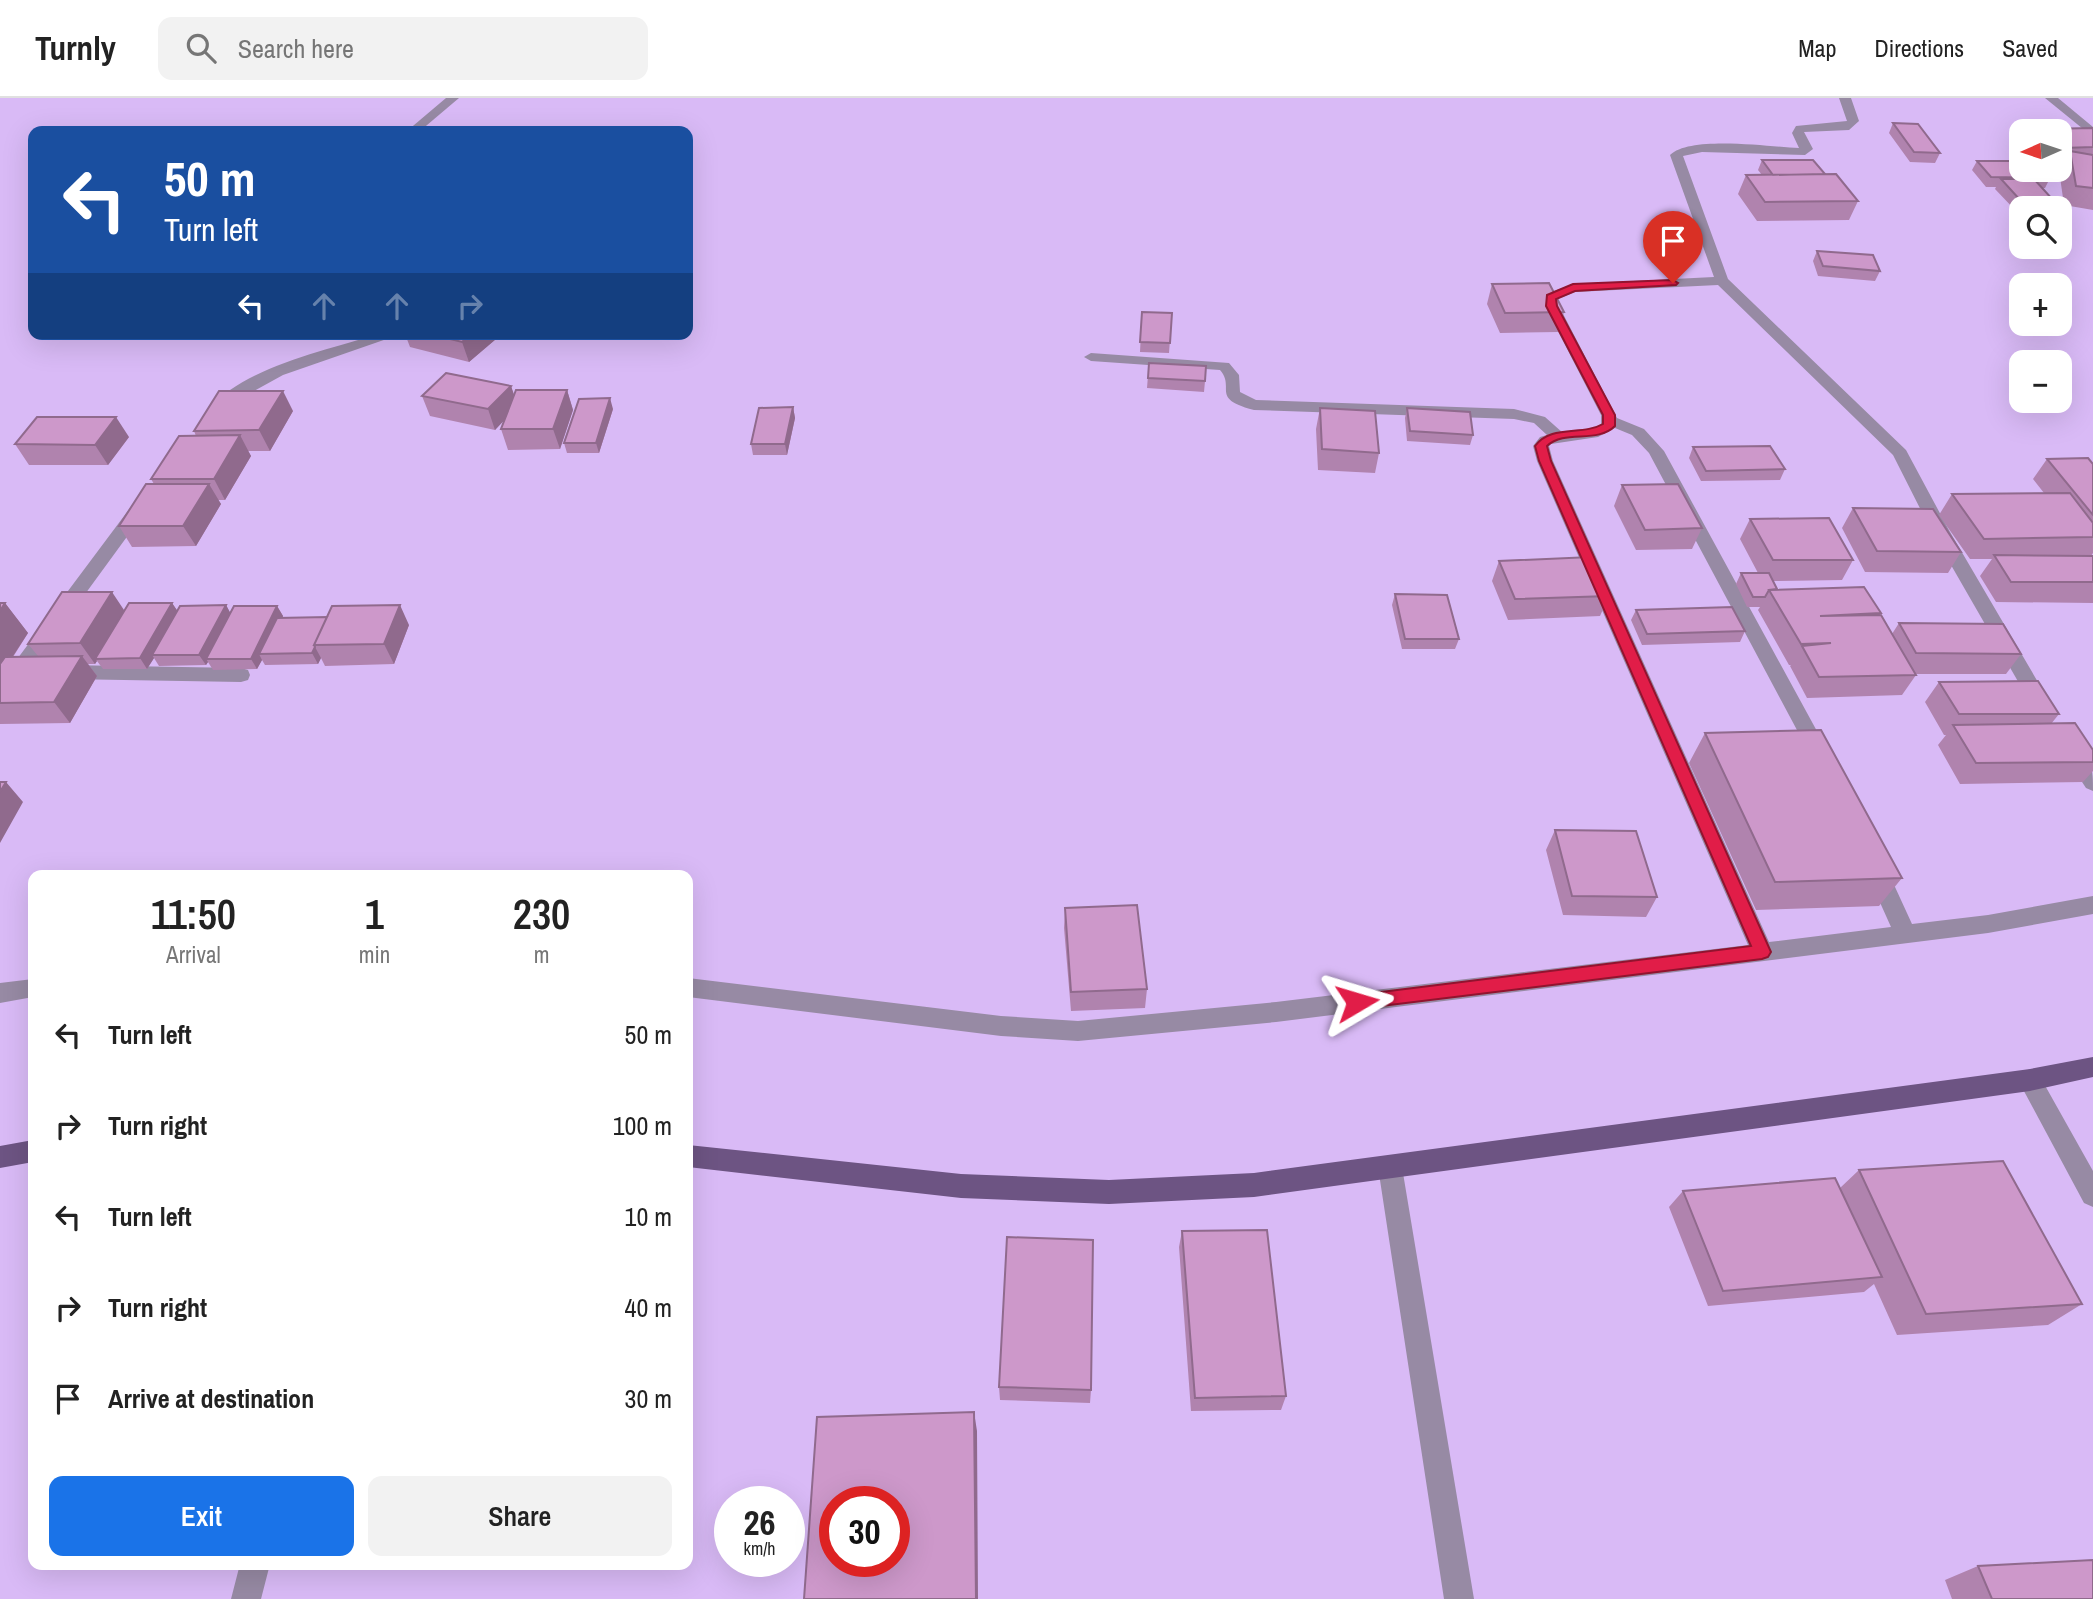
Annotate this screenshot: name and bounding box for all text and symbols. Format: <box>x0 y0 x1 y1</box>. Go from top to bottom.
search box <box>158 17 648 80</box>
text: Turnly <box>35 26 116 70</box>
icon: search <box>182 29 220 67</box>
text: Search here <box>238 31 354 66</box>
text: Map <box>1798 32 1836 64</box>
text: Directions <box>1874 32 1964 64</box>
text: Saved <box>2002 32 2058 64</box>
north arrow <box>2009 119 2072 182</box>
map controls <box>2009 119 2072 413</box>
text: 50 m <box>164 145 256 211</box>
icon: left <box>49 154 140 245</box>
button: search <box>2009 196 2072 259</box>
text: Turn left <box>164 208 258 251</box>
pin <box>1643 211 1703 283</box>
icon: arrive <box>1654 222 1692 260</box>
button: + <box>2009 273 2072 336</box>
icon: left <box>232 287 270 325</box>
icon: ahead <box>305 287 343 325</box>
icon: ahead <box>378 287 416 325</box>
icon: right <box>451 287 489 325</box>
button: − <box>2009 350 2072 413</box>
text: 11:50 <box>151 886 236 942</box>
text: 1 <box>365 886 384 942</box>
text: 230 <box>513 886 570 942</box>
text: Arrival <box>166 939 221 970</box>
text: min <box>359 939 390 970</box>
text: m <box>534 939 549 970</box>
position arrow <box>1320 965 1394 1039</box>
icon: left <box>49 1016 87 1054</box>
text: Turn left <box>108 1017 192 1052</box>
text: 50 m <box>625 1017 672 1052</box>
icon: right <box>49 1107 87 1145</box>
text: Turn right <box>108 1108 207 1143</box>
text: 100 m <box>613 1108 672 1143</box>
icon: left <box>49 1198 87 1236</box>
text: Turn left <box>108 1199 192 1234</box>
text: 10 m <box>625 1199 672 1234</box>
icon: right <box>49 1289 87 1327</box>
text: Turn right <box>108 1290 207 1325</box>
text: 40 m <box>625 1290 672 1325</box>
icon: arrive <box>49 1380 87 1418</box>
text: Arrive at destination <box>108 1381 314 1416</box>
text: 30 m <box>625 1381 672 1416</box>
button: Exit <box>49 1476 354 1556</box>
button: Share <box>368 1476 672 1556</box>
speed limit sign: 30 <box>819 1486 910 1577</box>
text: 26 <box>744 1499 775 1546</box>
text: km/h <box>744 1536 776 1561</box>

